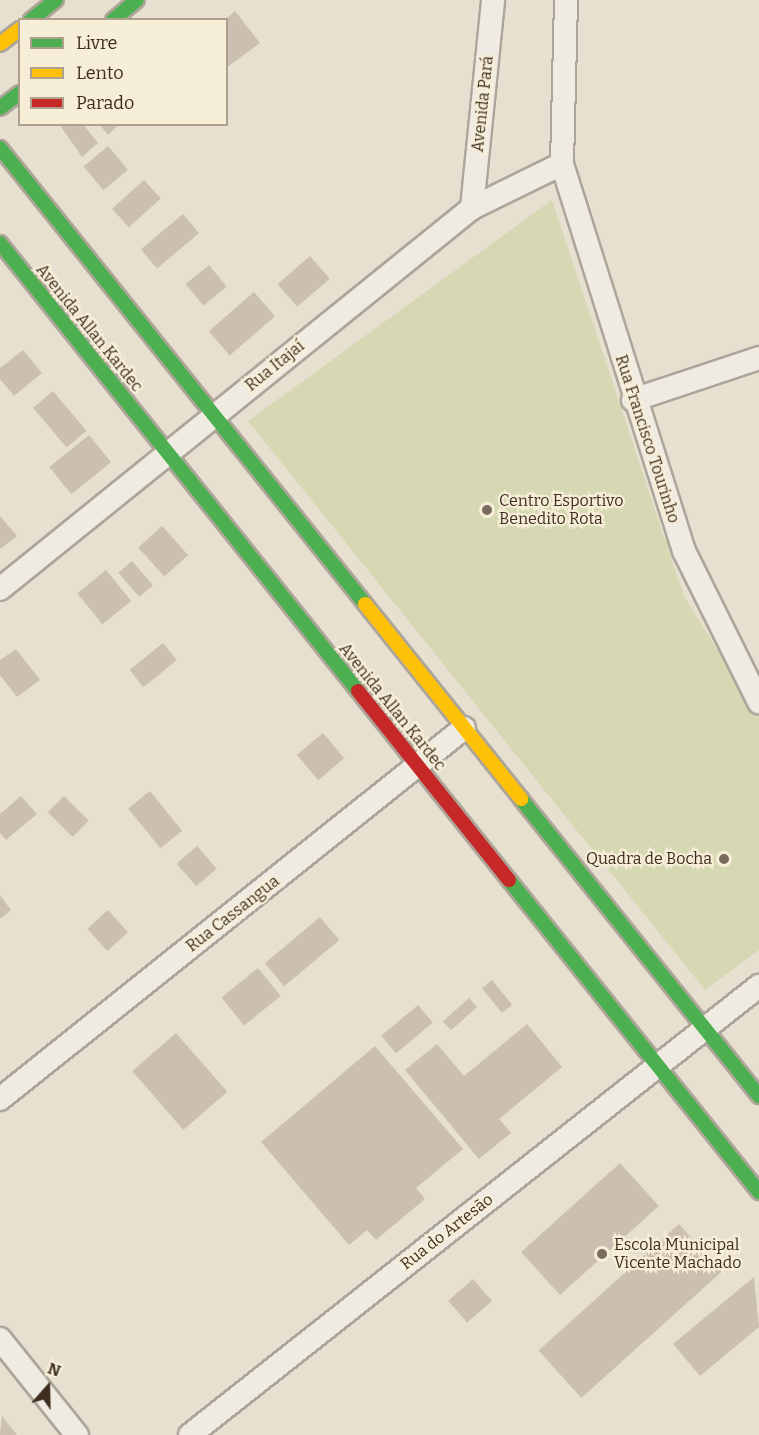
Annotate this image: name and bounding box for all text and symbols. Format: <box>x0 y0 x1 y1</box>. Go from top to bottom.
legend <box>18 18 228 126</box>
text: Livre <box>76 32 117 54</box>
street label: Avenida Pará <box>468 55 498 153</box>
text: Lento <box>76 62 124 84</box>
text: Parado <box>76 92 134 114</box>
street label: Avenida Allan Kardec <box>32 260 146 396</box>
street label: Rua Itajaí <box>242 337 308 395</box>
street label: Rua Francisco Tourinho <box>611 353 683 525</box>
place label: Centro Esportivo Benedito Rota <box>499 491 623 529</box>
marker: Centro Esportivo Benedito Rota <box>480 503 494 517</box>
street label: Avenida Allan Kardec <box>335 639 449 775</box>
place label: Quadra de Bocha <box>586 849 712 869</box>
marker: Quadra de Bocha <box>717 852 731 866</box>
street label: Rua Cassangua <box>183 872 283 956</box>
street label: Rua do Artesão <box>397 1190 497 1274</box>
place label: Escola Municipal Vicente Machado <box>614 1235 742 1273</box>
marker: Escola Municipal Vicente Machado <box>595 1247 609 1261</box>
north arrow <box>18 1357 78 1417</box>
text: N <box>45 1359 63 1381</box>

